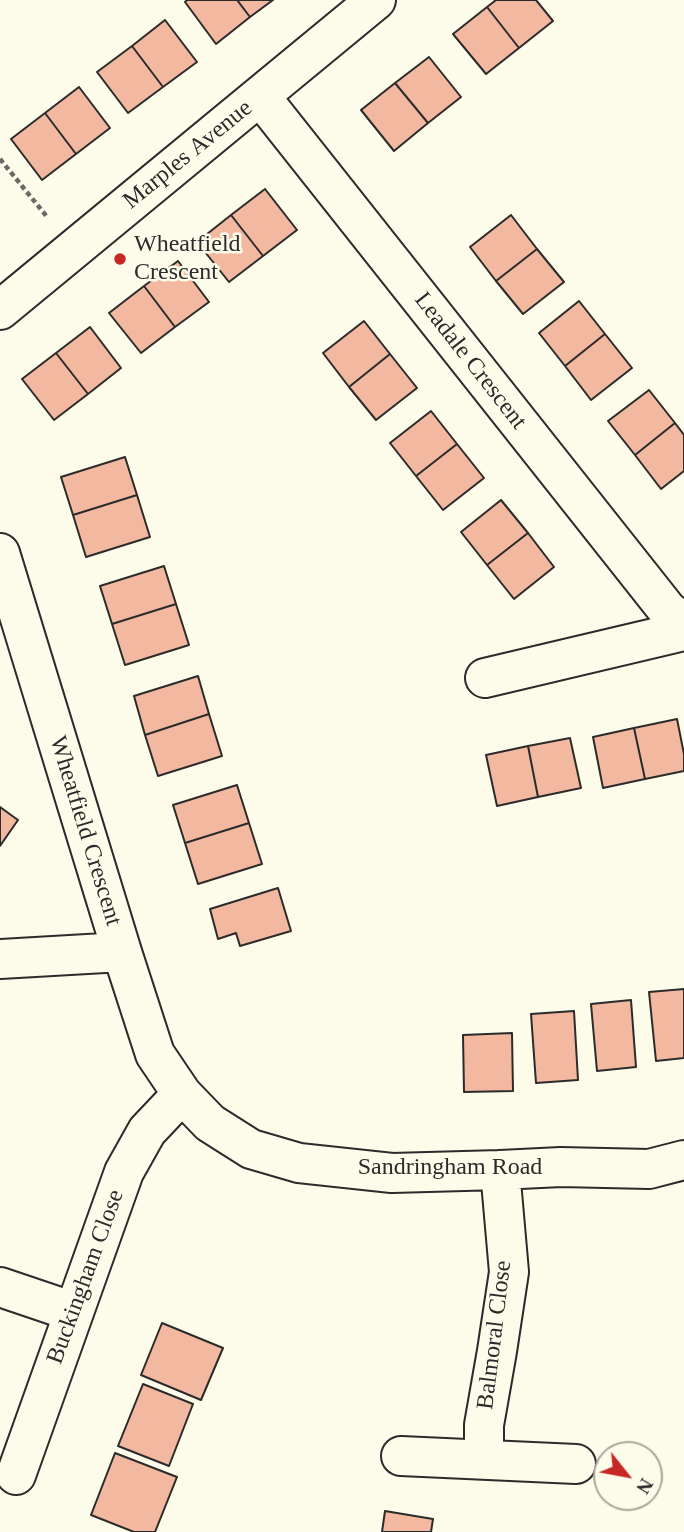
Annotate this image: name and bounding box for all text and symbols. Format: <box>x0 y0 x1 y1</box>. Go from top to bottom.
street label: Marples Avenue <box>118 94 258 216</box>
place label: Wheatfield Crescent <box>134 231 241 287</box>
marker: Wheatfield Crescent <box>112 251 128 267</box>
street label: Leadale Crescent <box>408 287 532 435</box>
street label: Wheatfield Crescent <box>42 733 128 929</box>
street label: Sandringham Road <box>358 1154 542 1182</box>
street label: Buckingham Close <box>41 1186 131 1368</box>
street label: Balmoral Close <box>472 1259 518 1411</box>
north arrow <box>593 1441 663 1511</box>
text: N <box>632 1475 657 1497</box>

